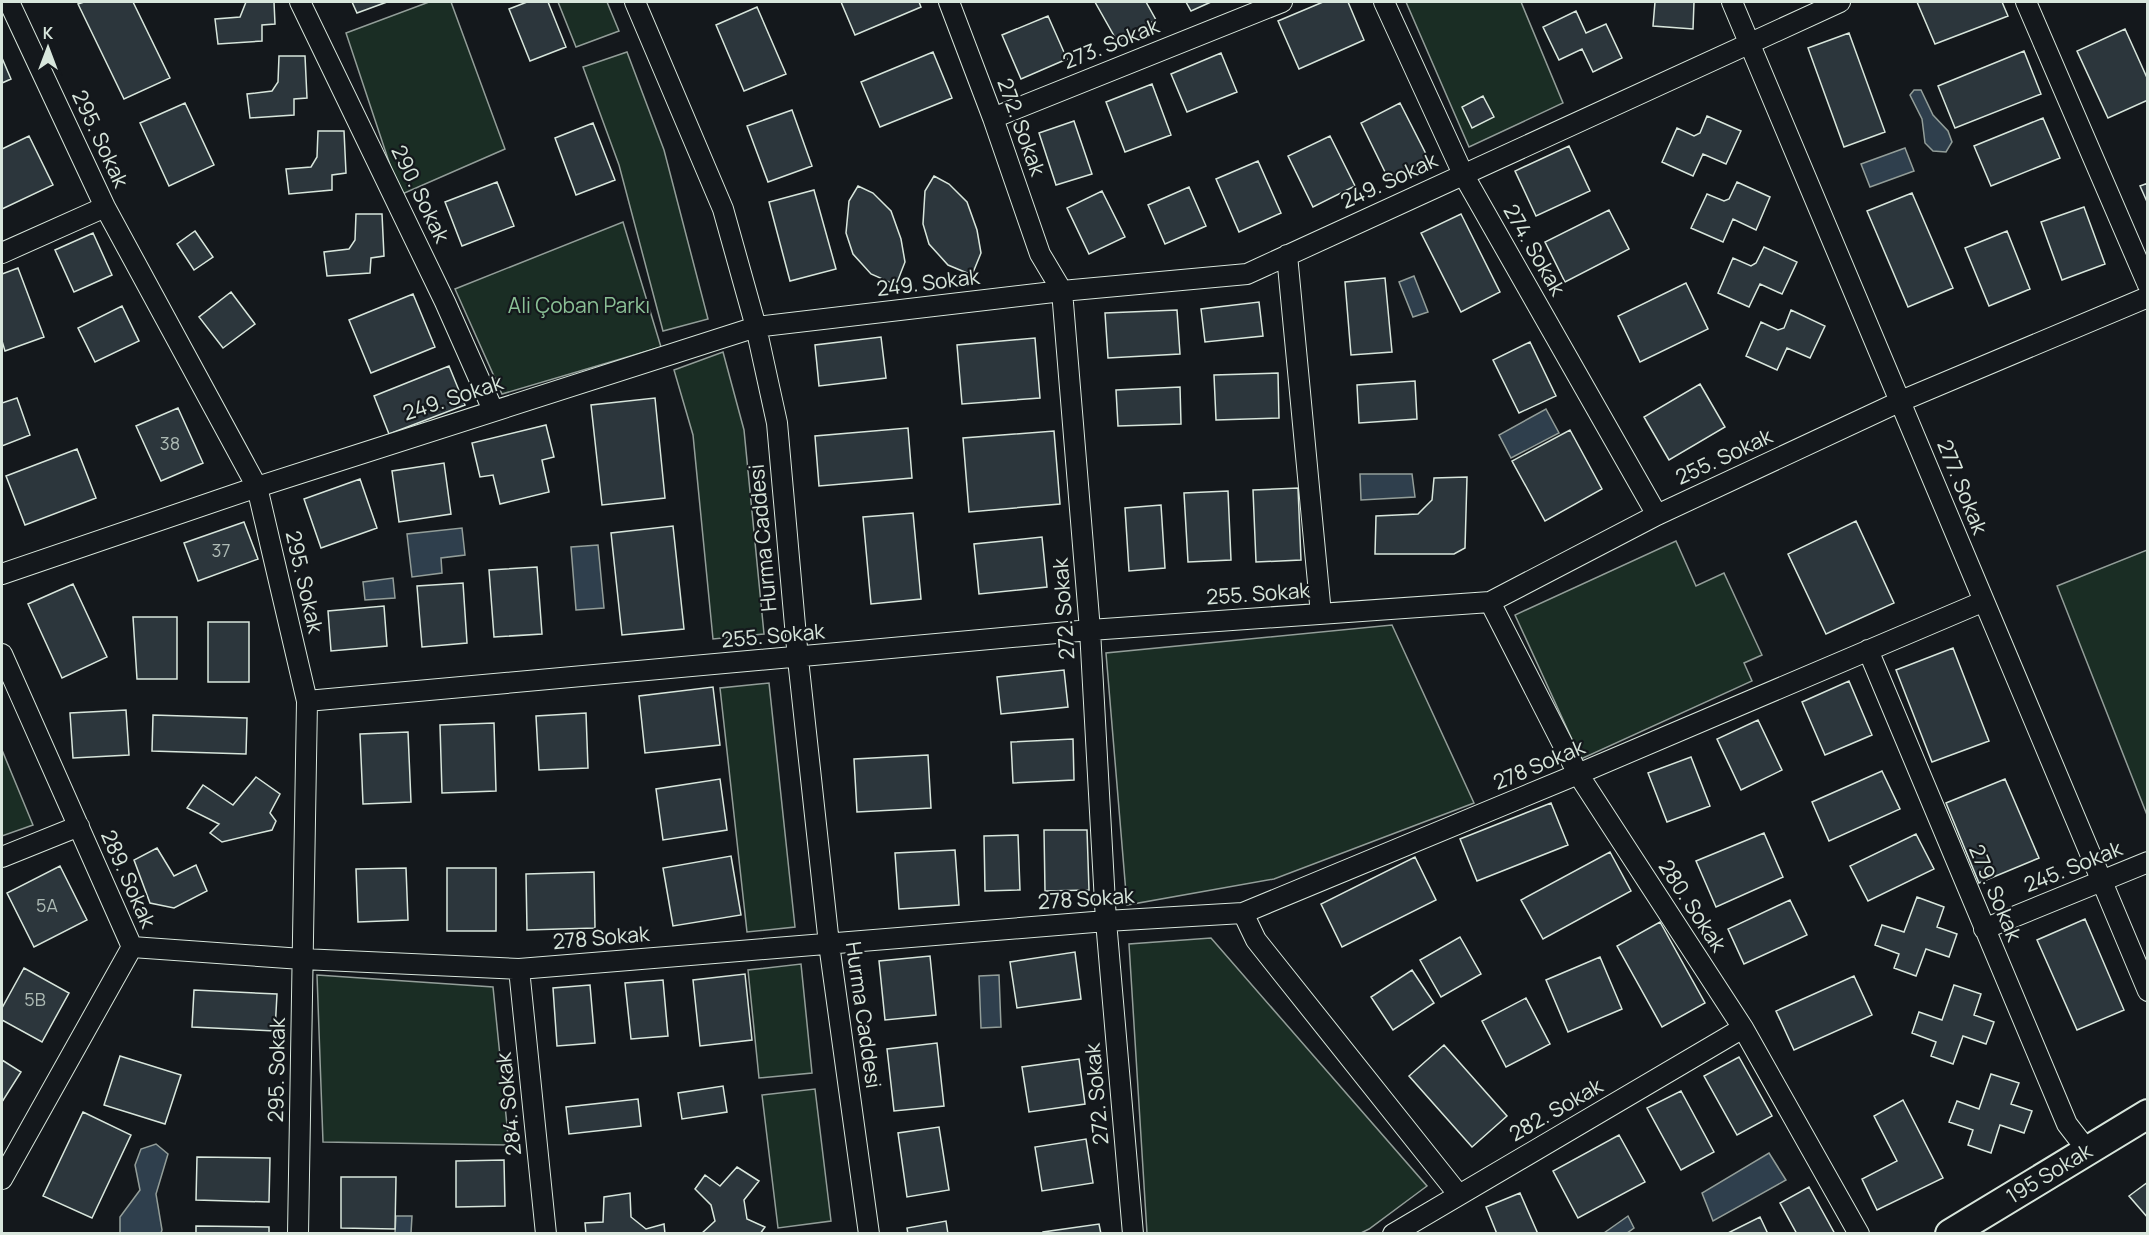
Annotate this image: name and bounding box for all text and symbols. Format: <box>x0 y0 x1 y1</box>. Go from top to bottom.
street label: 273. Sokak <box>1058 11 1163 75</box>
north arrow <box>18 18 78 78</box>
text: K <box>43 22 54 44</box>
street label: 272. Sokak <box>991 74 1053 180</box>
street label: 295. Sokak <box>66 85 136 192</box>
street label: 290. Sokak <box>385 140 457 247</box>
street label: 249. Sokak <box>1336 145 1442 215</box>
street label: 274. Sokak <box>1497 199 1573 301</box>
street label: 249. Sokak <box>875 262 982 302</box>
park label: Ali Çoban Parkı <box>508 291 650 319</box>
street label: 249. Sokak <box>399 368 507 426</box>
street label: 255. Sokak <box>1671 421 1777 491</box>
house number: 38 <box>160 431 180 455</box>
street label: 277. Sokak <box>1931 435 1995 539</box>
street label: Hurma Caddesi <box>742 463 782 613</box>
street label: 295. Sokak <box>280 528 331 636</box>
house number: 37 <box>212 538 231 562</box>
street label: 272. Sokak <box>1045 557 1081 661</box>
street label: 255. Sokak <box>1205 575 1311 611</box>
street label: 255. Sokak <box>720 616 826 653</box>
street label: 278 Sokak <box>1489 732 1589 796</box>
street label: 289. Sokak <box>95 825 163 932</box>
street label: 245. Sokak <box>2019 833 2126 898</box>
street label: 279. Sokak <box>1963 840 2029 946</box>
street label: 280. Sokak <box>1653 854 1733 957</box>
street label: 278 Sokak <box>1037 881 1136 915</box>
house number: 5A <box>36 893 58 917</box>
street label: 278 Sokak <box>551 919 651 955</box>
street label: Hurma Caddesi <box>840 940 888 1090</box>
house number: 5B <box>24 987 46 1011</box>
street label: 295. Sokak <box>261 1017 291 1122</box>
street label: 272. Sokak <box>1078 1042 1114 1146</box>
street label: 284. Sokak <box>489 1051 527 1157</box>
street label: 282. Sokak <box>1504 1071 1608 1147</box>
street label: 195 Sokak <box>2001 1136 2097 1210</box>

